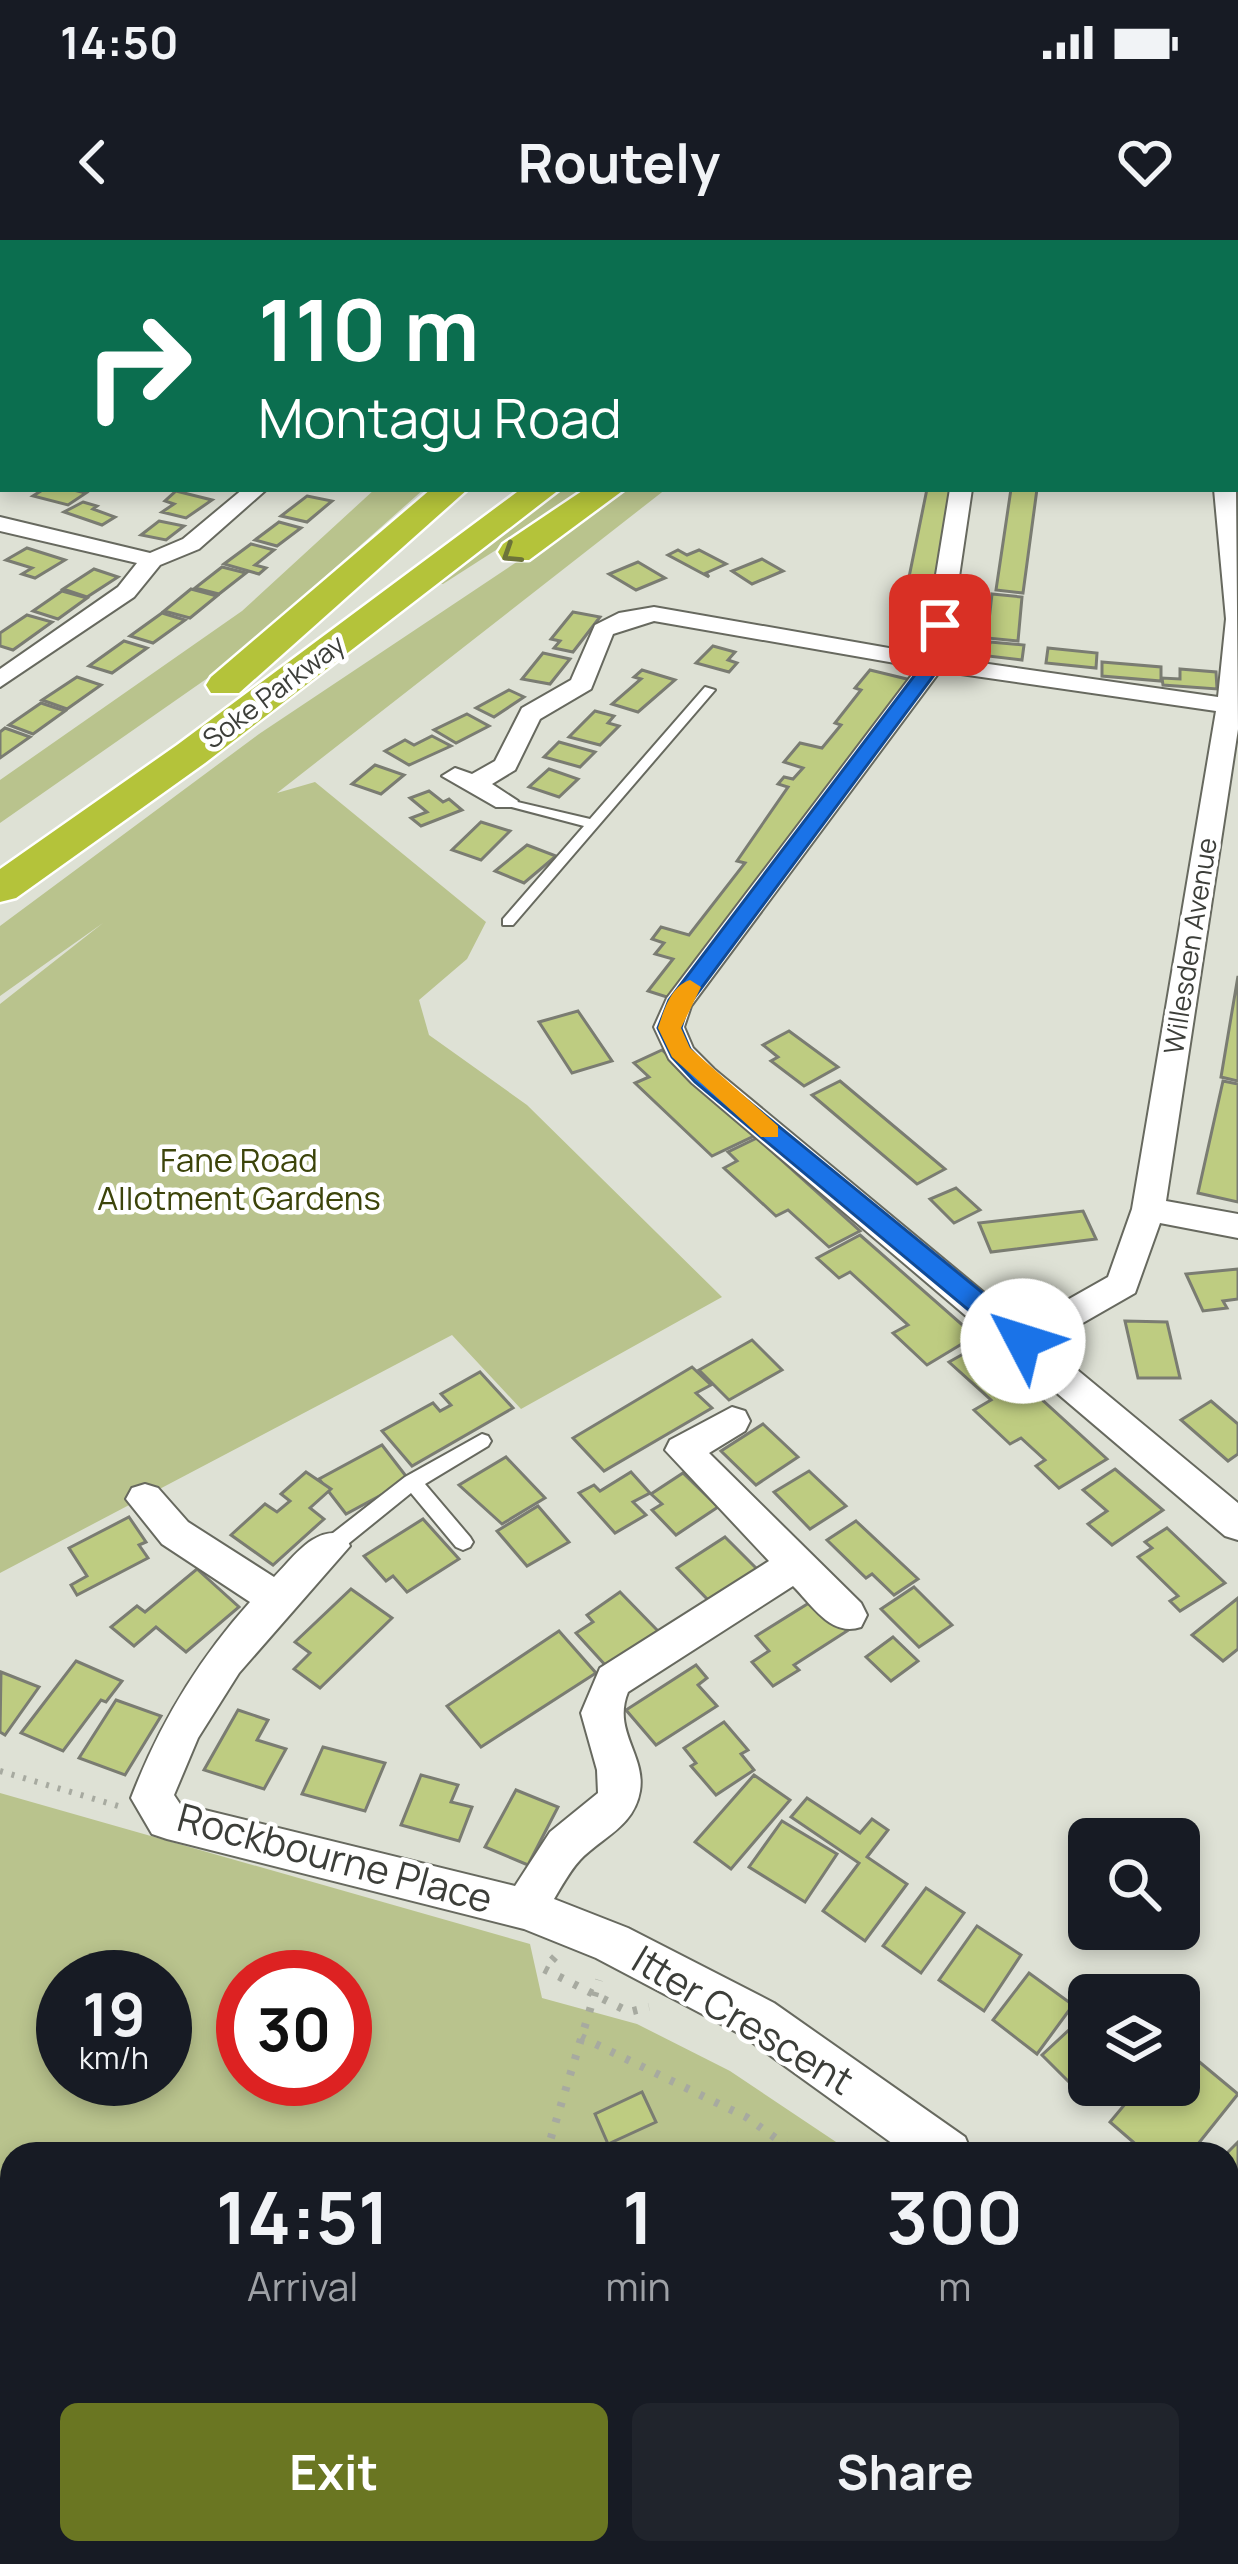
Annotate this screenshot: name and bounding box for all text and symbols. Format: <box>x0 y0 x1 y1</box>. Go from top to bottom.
text: 14:50 <box>60 11 179 73</box>
text: Routely <box>518 125 720 199</box>
icon: back <box>60 129 126 195</box>
icon: heart <box>1112 129 1178 195</box>
text: 110 m <box>258 271 479 386</box>
icon: right <box>60 288 216 444</box>
text: Montagu Road <box>258 380 622 454</box>
one-way arrow <box>502 540 524 563</box>
pin <box>889 574 991 676</box>
icon: arrive <box>907 592 973 658</box>
street label: Soke Parkway <box>194 625 352 756</box>
street label: Willesden Avenue <box>1154 835 1225 1057</box>
park label: Fane Road Allotment Gardens <box>97 1137 381 1220</box>
position arrow <box>960 1278 1086 1404</box>
street label: Rockbourne Place <box>172 1789 499 1925</box>
map controls <box>1068 1818 1200 2106</box>
button: search <box>1068 1818 1200 1950</box>
street label: Itter Crescent <box>623 1932 864 2107</box>
speed limit sign: 30 <box>216 1950 372 2106</box>
text: 19 <box>82 1972 146 2054</box>
button: layers <box>1068 1974 1200 2106</box>
text: km/h <box>79 2037 149 2078</box>
text: 14:51 <box>216 2167 390 2266</box>
text: 1 <box>622 2167 654 2266</box>
text: 300 <box>887 2167 1023 2266</box>
text: Arrival <box>247 2259 358 2313</box>
text: min <box>605 2259 671 2313</box>
text: m <box>938 2259 971 2313</box>
button: Exit <box>60 2403 608 2541</box>
button: Share <box>632 2403 1179 2541</box>

